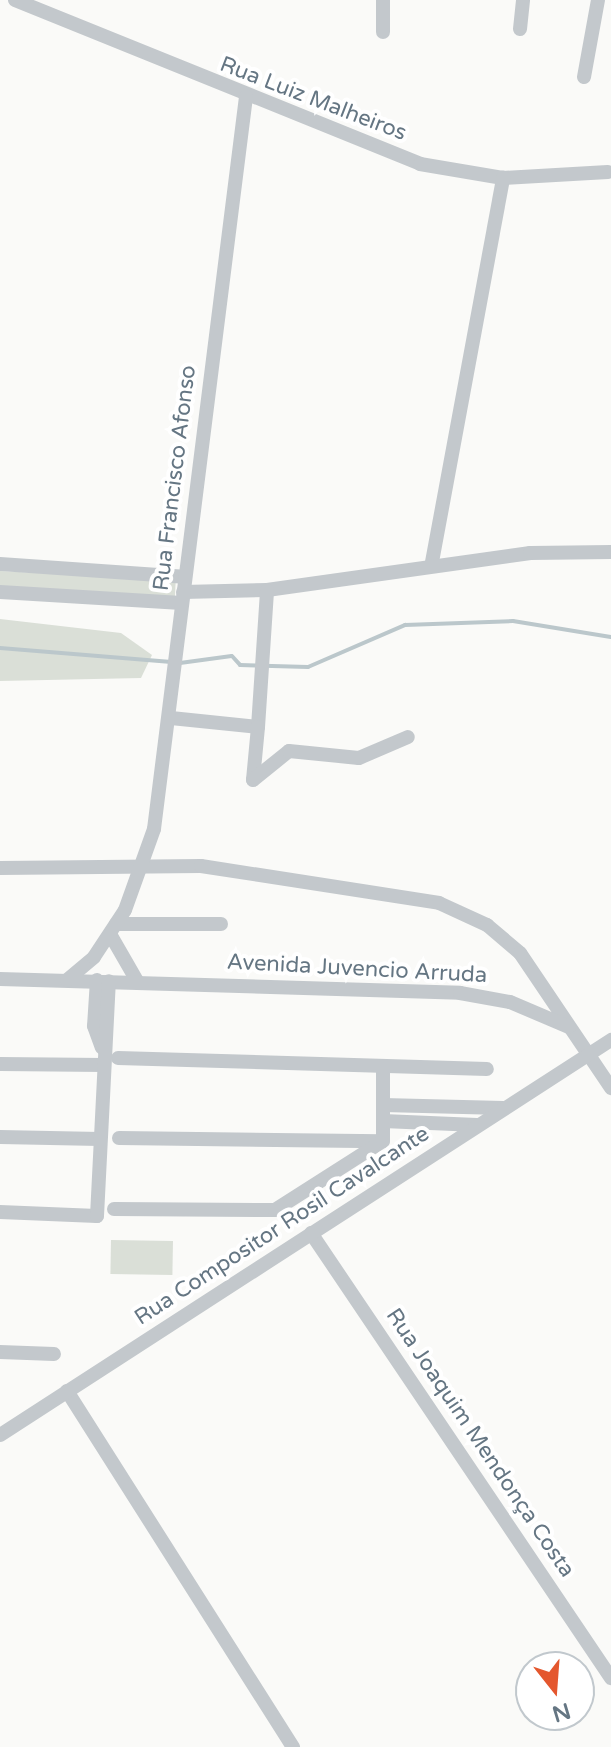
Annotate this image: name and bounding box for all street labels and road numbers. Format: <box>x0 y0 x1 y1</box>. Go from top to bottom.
street label: Rua Luiz Malheiros <box>216 51 410 147</box>
street label: Rua Francisco Afonso <box>148 364 202 592</box>
street label: Avenida Juvencio Arruda <box>226 949 488 989</box>
street label: Rua Compositor Rosil Cavalcante <box>130 1121 434 1331</box>
street label: Rua Joaquim Mendonça Costa <box>380 1304 580 1582</box>

